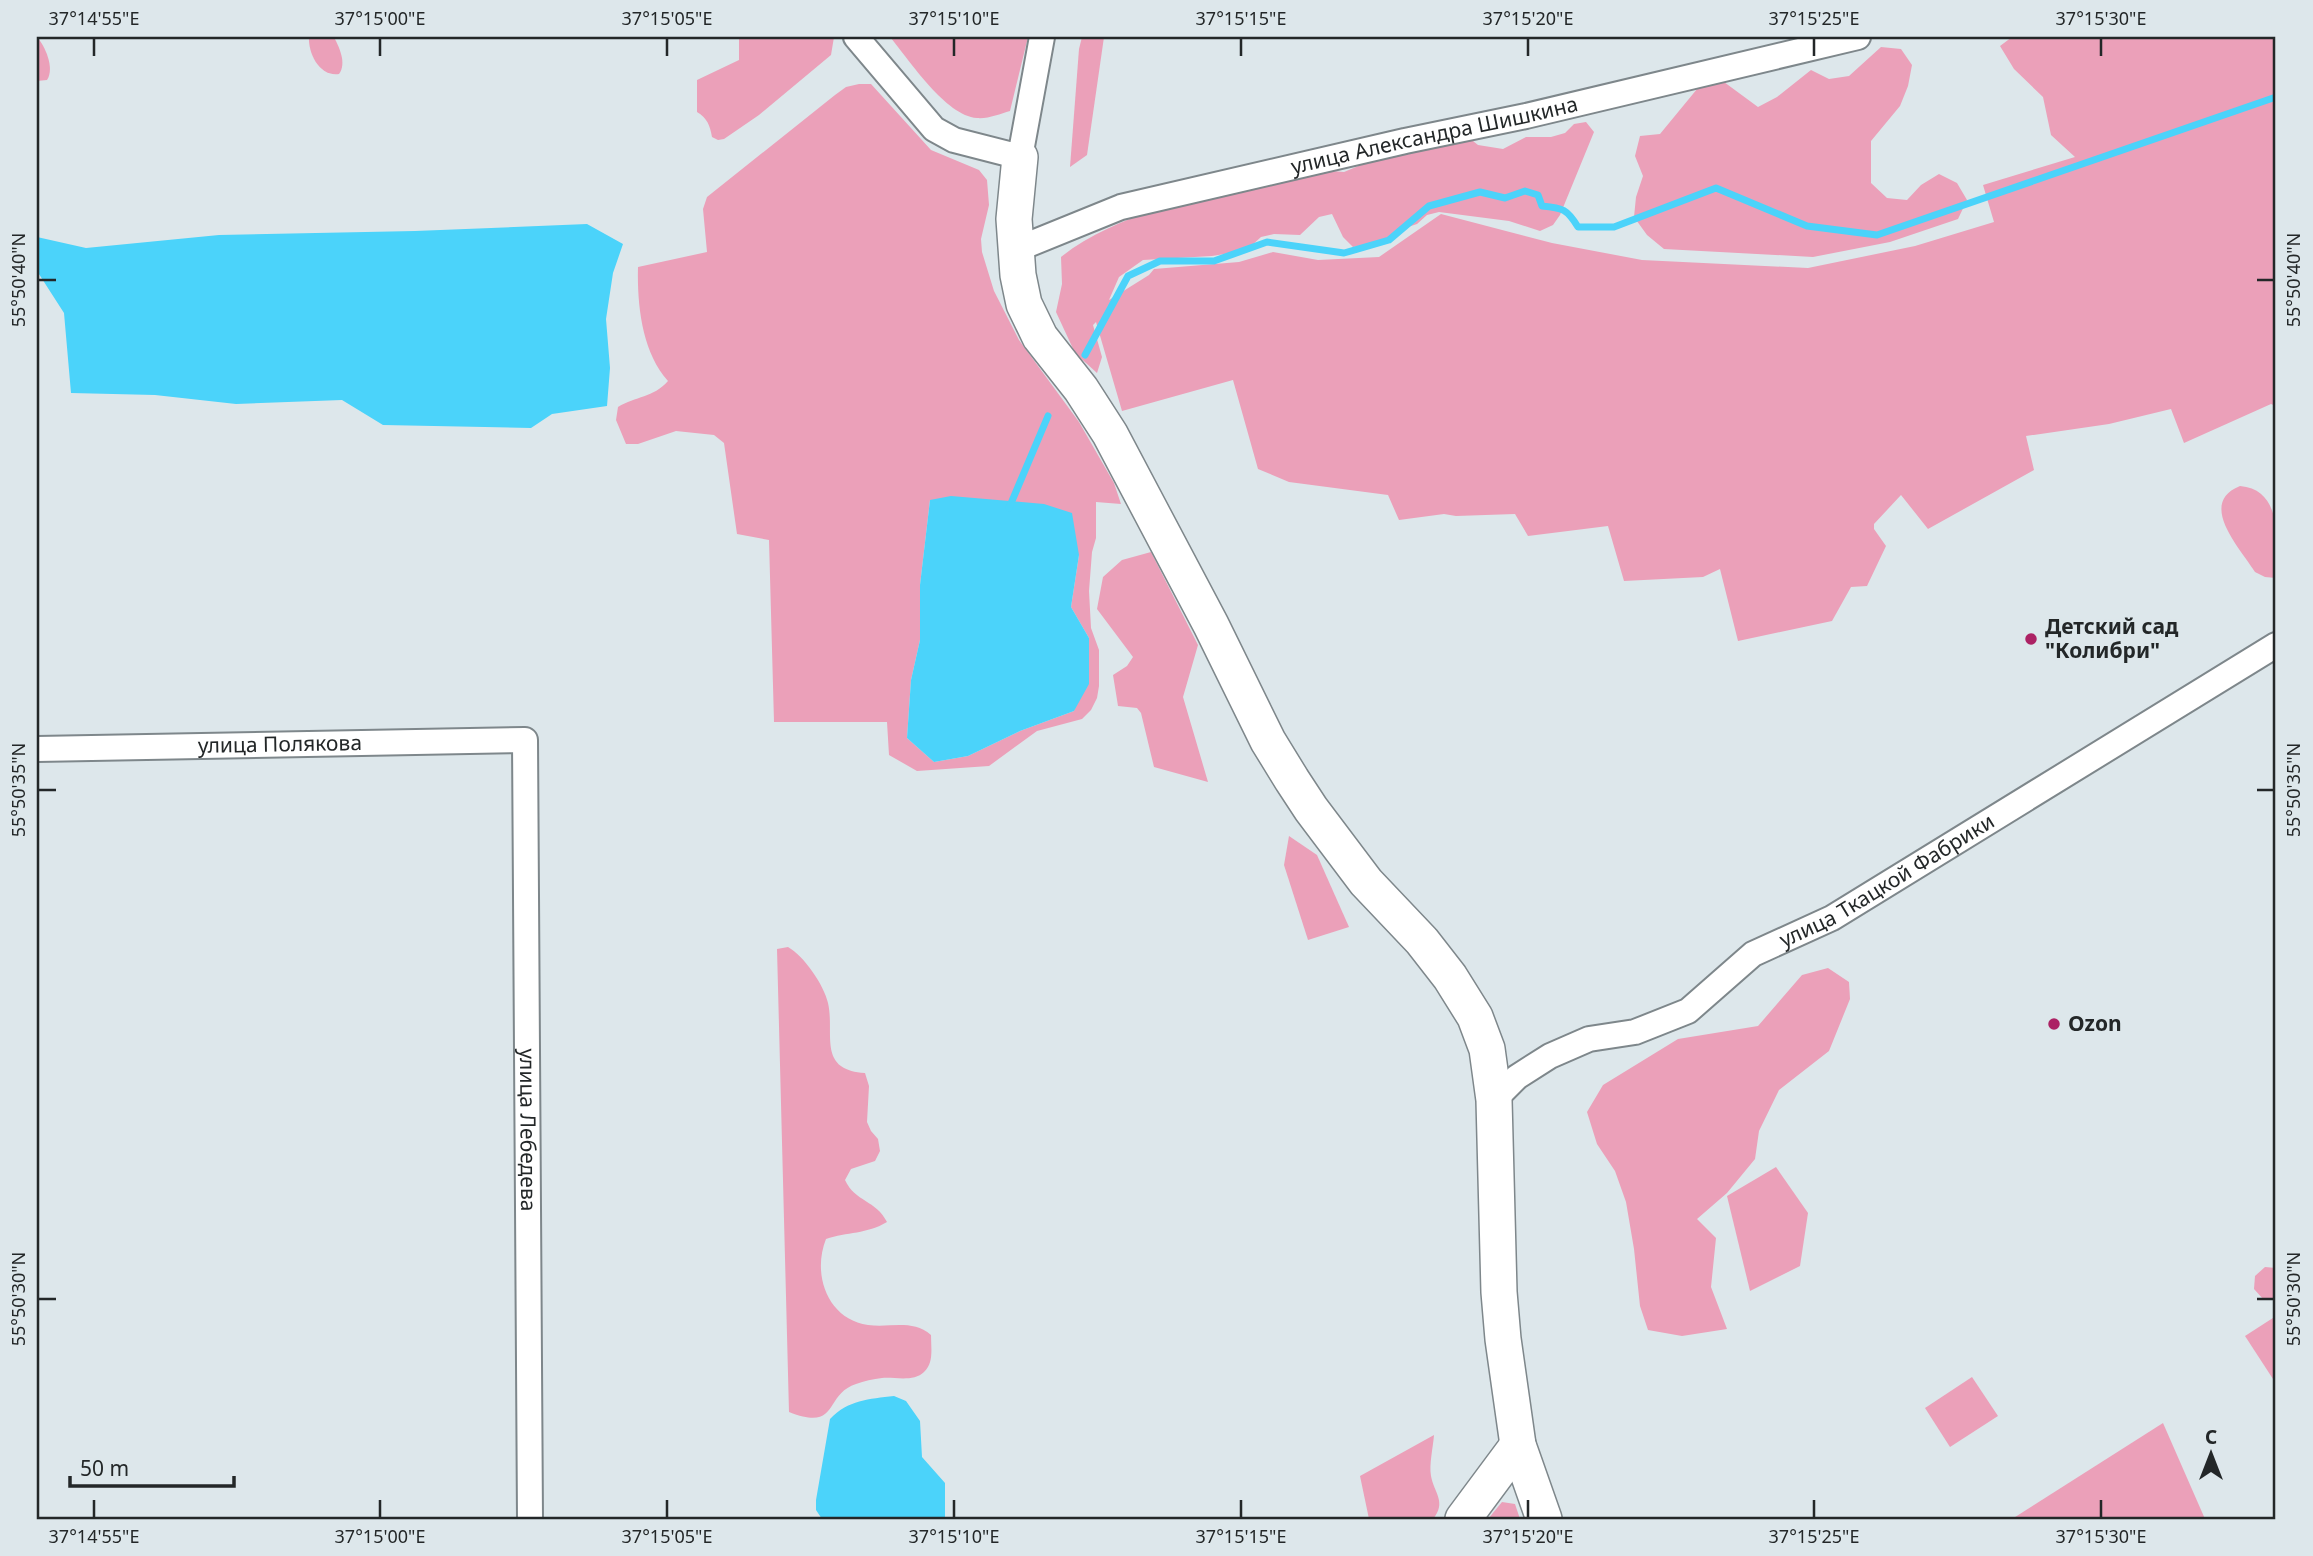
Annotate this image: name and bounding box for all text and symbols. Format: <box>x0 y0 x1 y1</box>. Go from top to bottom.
text: 37°14'55"E <box>49 6 139 30</box>
text: 37°15'00"E <box>335 6 425 30</box>
text: 37°15'05"E <box>622 6 712 30</box>
text: 37°15'10"E <box>909 6 999 30</box>
text: 37°15'15"E <box>1196 6 1286 30</box>
text: 37°15'20"E <box>1483 6 1573 30</box>
text: 37°15'25"E <box>1769 6 1859 30</box>
text: 37°15'30"E <box>2056 6 2146 30</box>
street label: улица Александра Шишкина <box>1288 89 1581 180</box>
text: 55°50'40"N <box>6 233 30 327</box>
text: 55°50'40"N <box>2281 233 2305 327</box>
place label: Детский сад "Колибри" <box>2045 612 2179 664</box>
marker: Детский сад "Колибри" <box>2023 631 2039 647</box>
street label: улица Полякова <box>198 728 362 759</box>
text: 55°50'35"N <box>6 743 30 837</box>
text: 55°50'35"N <box>2281 743 2305 837</box>
street label: улица Ткацкой Фабрики <box>1775 807 1999 953</box>
place label: Ozon <box>2068 1009 2122 1037</box>
marker: Ozon <box>2046 1016 2062 1032</box>
street label: улица Лебедева <box>514 1048 543 1212</box>
text: 55°50'30"N <box>6 1252 30 1346</box>
text: 55°50'30"N <box>2281 1252 2305 1346</box>
north arrow <box>2176 1420 2246 1490</box>
text: С <box>2205 1424 2217 1450</box>
scale bar <box>70 1444 234 1488</box>
text: 50 m <box>80 1454 129 1482</box>
text: 37°14'55"E <box>49 1524 139 1548</box>
text: 37°15'00"E <box>335 1524 425 1548</box>
text: 37°15'05"E <box>622 1524 712 1548</box>
text: 37°15'10"E <box>909 1524 999 1548</box>
text: 37°15'15"E <box>1196 1524 1286 1548</box>
text: 37°15'20"E <box>1483 1524 1573 1548</box>
text: 37°15'25"E <box>1769 1524 1859 1548</box>
text: 37°15'30"E <box>2056 1524 2146 1548</box>

